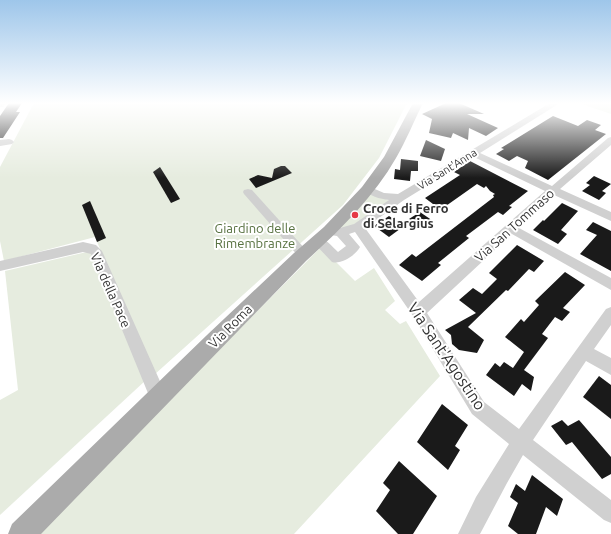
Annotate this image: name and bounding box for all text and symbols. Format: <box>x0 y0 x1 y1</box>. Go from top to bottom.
street label: Via Sant'Anna <box>415 146 479 192</box>
street label: Via San Tommaso <box>471 186 557 264</box>
place label: Croce di Ferro di Selargius <box>363 201 449 230</box>
marker: Croce di Ferro di Selargius <box>350 210 360 220</box>
park label: Giardino delle Rimembranze <box>215 221 295 250</box>
street label: Via della Pace <box>88 250 134 330</box>
street label: Via Sant'Agostino <box>404 299 490 413</box>
street label: Via Roma <box>206 302 254 350</box>

